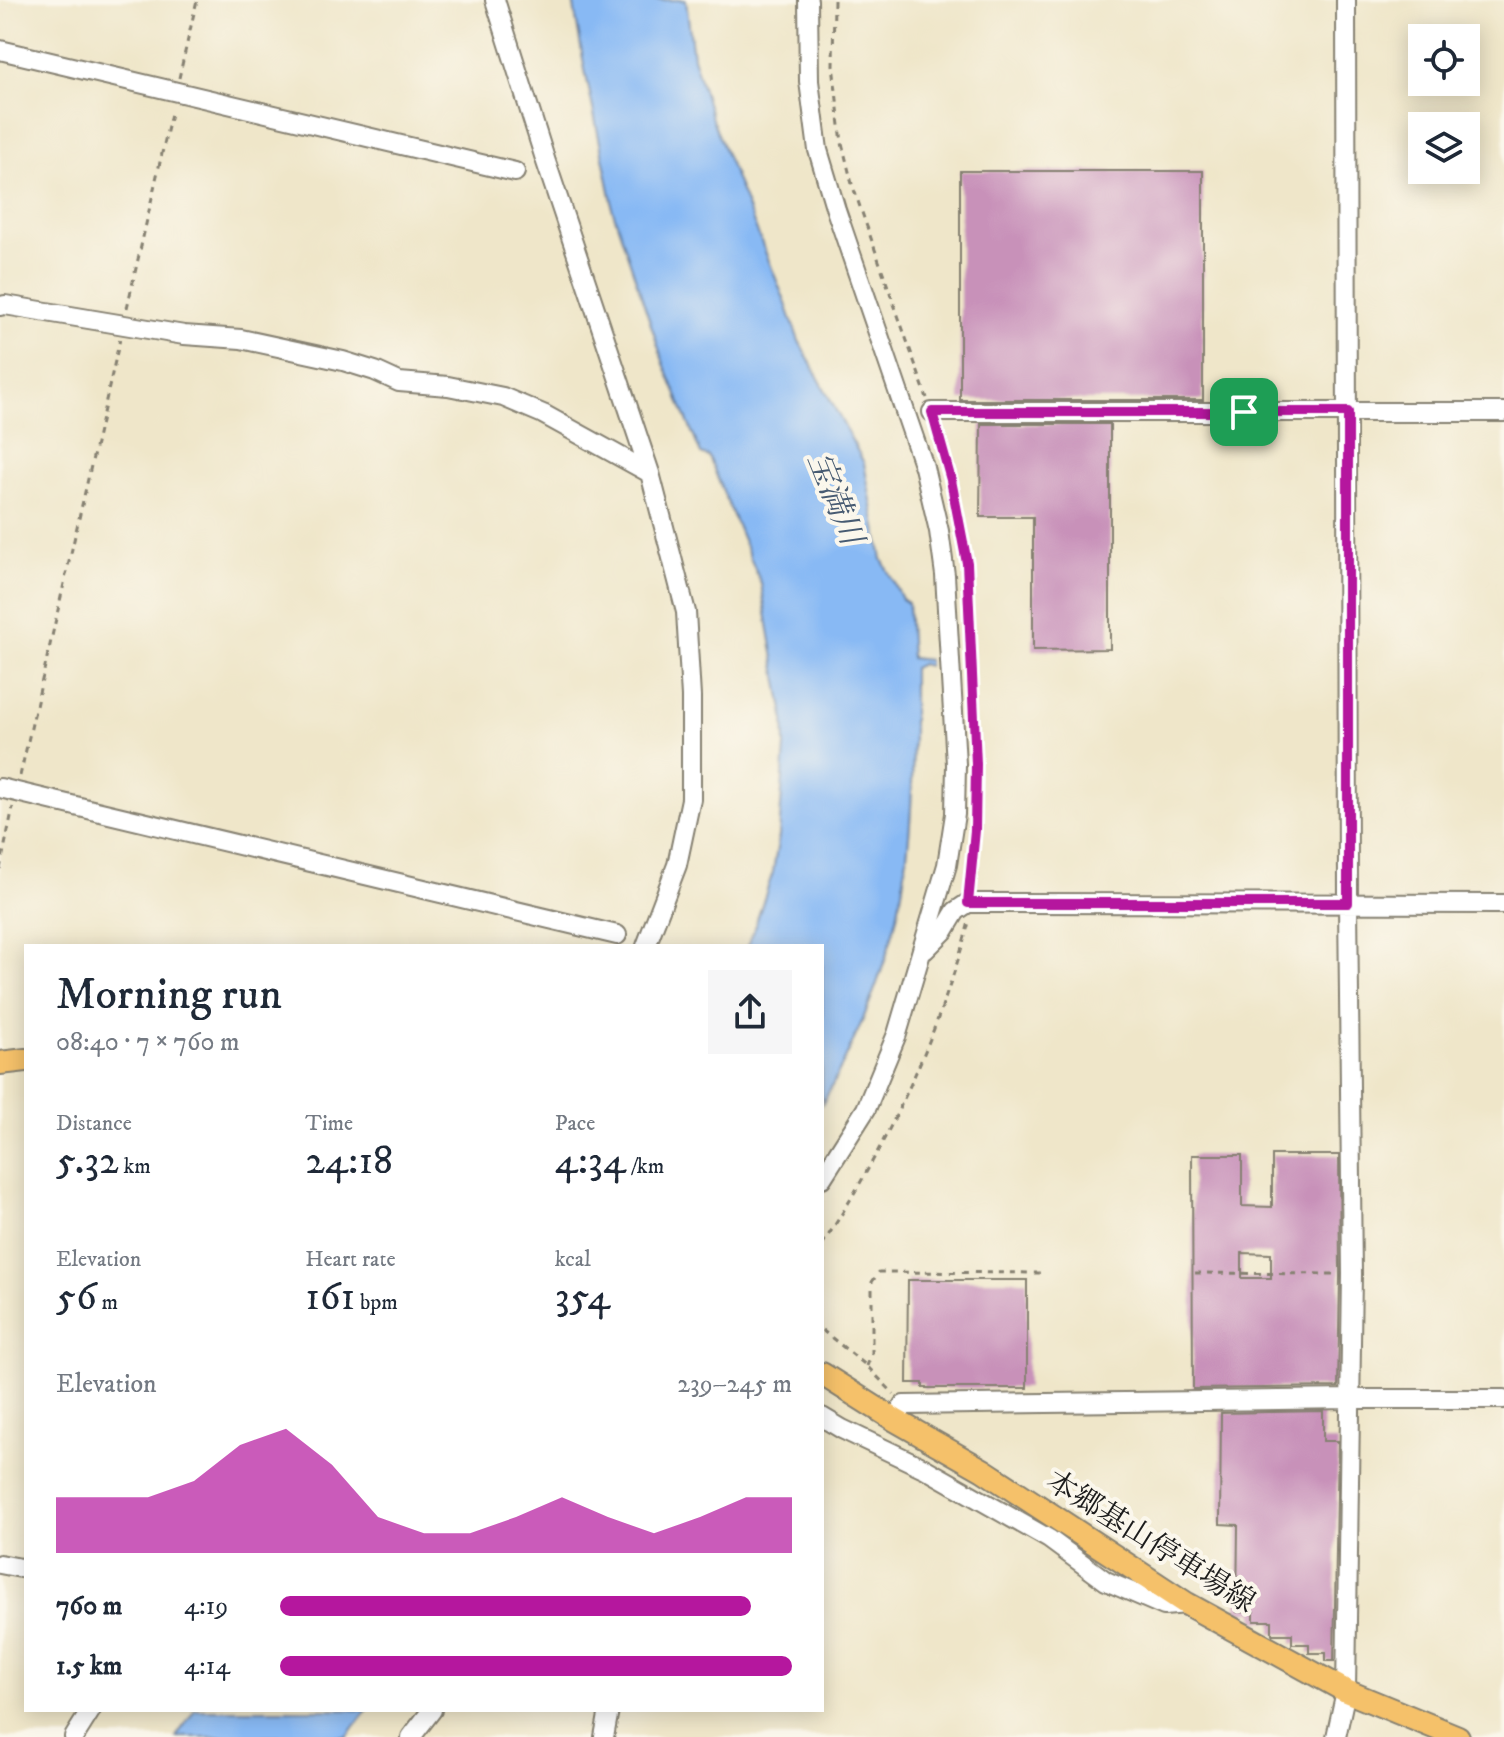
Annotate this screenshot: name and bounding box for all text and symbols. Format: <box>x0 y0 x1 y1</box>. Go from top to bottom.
map controls <box>1408 24 1480 184</box>
button: locate <box>1408 24 1480 96</box>
button: layers <box>1408 112 1480 184</box>
pin <box>1210 378 1278 446</box>
icon: arrive <box>1222 390 1266 434</box>
water label: 宝満川 <box>798 447 872 554</box>
text: Morning run <box>56 968 282 1023</box>
button: share <box>708 970 792 1054</box>
text: 08:40 · 7 × 760 m <box>56 1026 240 1059</box>
text: Distance <box>56 1110 132 1137</box>
text: Time <box>305 1110 353 1137</box>
text: Pace <box>555 1110 595 1137</box>
text: 5.32 <box>56 1137 119 1187</box>
text: 24:18 <box>305 1137 393 1187</box>
text: 4:34 <box>555 1137 626 1187</box>
text: km <box>119 1153 151 1180</box>
text: /km <box>626 1153 664 1180</box>
text: Elevation <box>56 1246 141 1273</box>
text: Heart rate <box>305 1246 396 1273</box>
text: kcal <box>555 1246 591 1273</box>
text: 56 <box>56 1273 97 1323</box>
text: 161 <box>305 1273 355 1323</box>
text: 354 <box>555 1273 610 1323</box>
text: m <box>97 1289 118 1316</box>
text: bpm <box>355 1289 398 1316</box>
text: Elevation <box>56 1368 157 1401</box>
text: 239–245 m <box>677 1368 792 1401</box>
street label: 本郷基山停車場線 <box>1039 1463 1262 1622</box>
text: 760 m <box>56 1590 122 1623</box>
text: 4:19 <box>184 1590 228 1623</box>
text: 1.5 km <box>56 1650 122 1683</box>
text: 4:14 <box>184 1650 230 1683</box>

